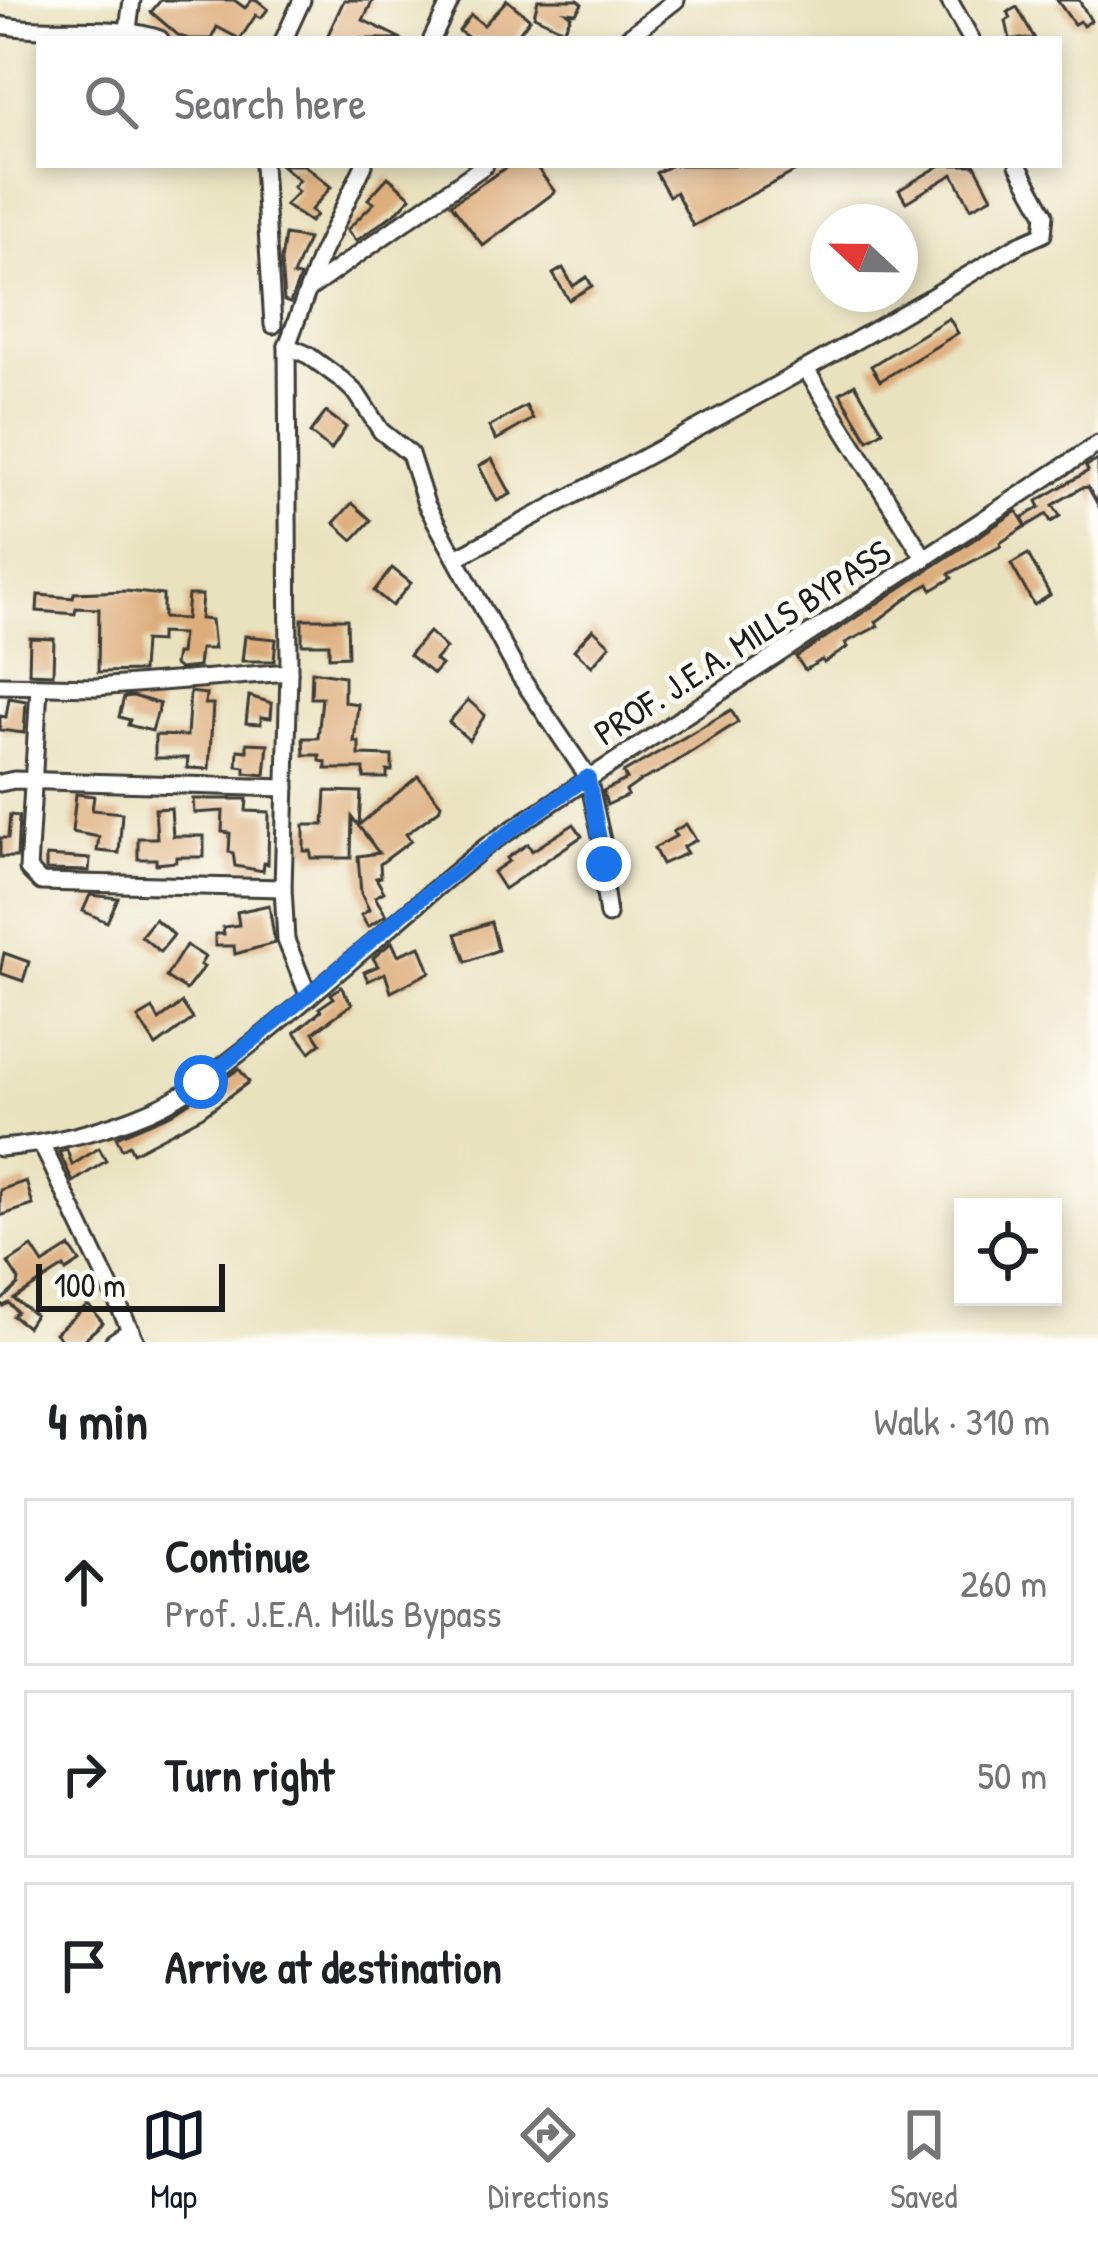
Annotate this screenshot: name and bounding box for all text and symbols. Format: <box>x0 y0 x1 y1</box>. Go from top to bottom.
search box <box>36 36 1062 168</box>
icon: search <box>78 69 144 135</box>
text: Search here <box>174 72 366 133</box>
north arrow <box>810 204 918 312</box>
street label: PROF. J.E.A. MILLS BYPASS <box>584 527 900 756</box>
route end <box>577 837 631 891</box>
route start <box>174 1055 228 1109</box>
map controls <box>954 1198 1062 1306</box>
button: locate <box>954 1198 1062 1306</box>
scale bar <box>36 1258 225 1311</box>
text: 100 m <box>54 1263 126 1307</box>
text: 4 min <box>48 1386 148 1455</box>
text: Walk · 310 m <box>874 1394 1050 1447</box>
text: Continue <box>165 1525 310 1586</box>
icon: ahead <box>51 1549 117 1615</box>
text: 260 m <box>960 1556 1047 1609</box>
text: Prof. J.E.A. Mills Bypass <box>165 1586 502 1639</box>
icon: right <box>51 1741 117 1807</box>
text: Turn right <box>165 1744 334 1805</box>
text: 50 m <box>978 1748 1047 1801</box>
icon: arrive <box>51 1933 117 1999</box>
text: Arrive at destination <box>165 1936 502 1997</box>
tab: Map <box>141 2102 207 2218</box>
tab: Directions <box>488 2102 609 2218</box>
tab: Saved <box>890 2102 957 2218</box>

